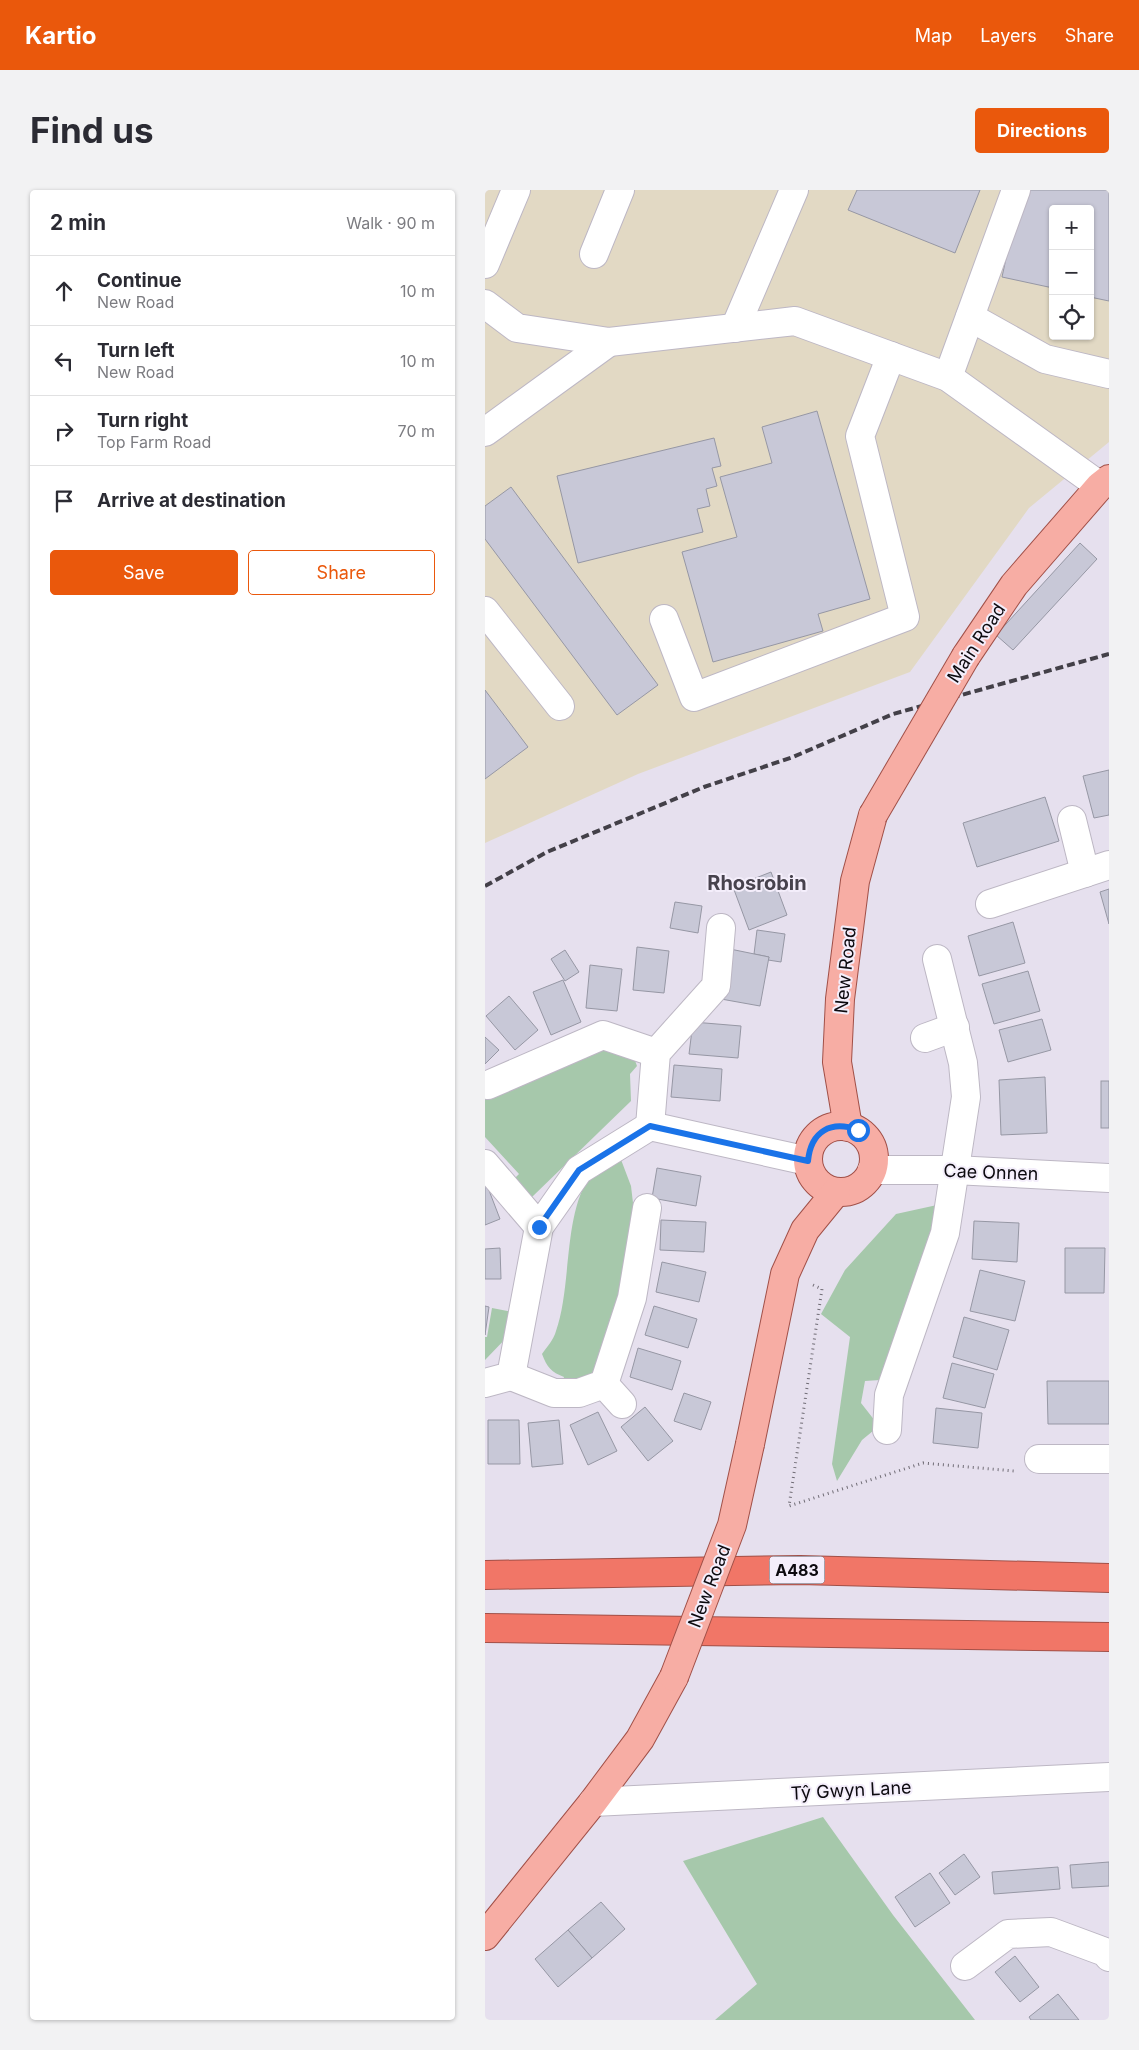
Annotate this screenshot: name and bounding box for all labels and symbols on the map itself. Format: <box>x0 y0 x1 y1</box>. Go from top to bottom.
street label: Main Road <box>943 600 1009 686</box>
district label: Rhosrobin <box>707 871 807 895</box>
street label: New Road <box>830 926 860 1014</box>
route start <box>847 1119 870 1142</box>
street label: Cae Onnen <box>943 1160 1039 1184</box>
route end <box>528 1216 551 1239</box>
street label: New Road <box>684 1542 734 1630</box>
road number: A483 <box>769 1556 825 1584</box>
street label: Tŷ Gwyn Lane <box>790 1776 912 1804</box>

